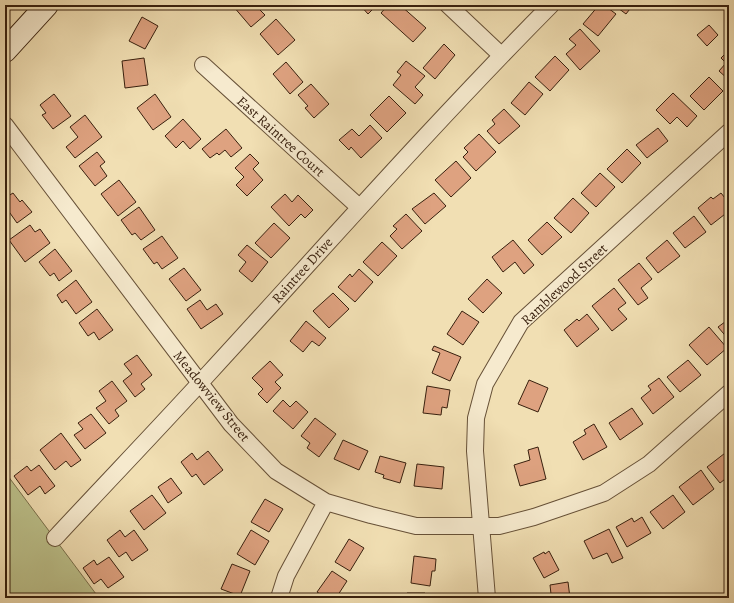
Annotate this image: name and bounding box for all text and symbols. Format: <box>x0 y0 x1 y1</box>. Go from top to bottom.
street label: East Raintree Court <box>233 92 329 181</box>
street label: Raintree Drive <box>268 233 337 308</box>
street label: Ramblewood Street <box>517 239 612 329</box>
street label: Meadowview Street <box>169 347 254 446</box>

